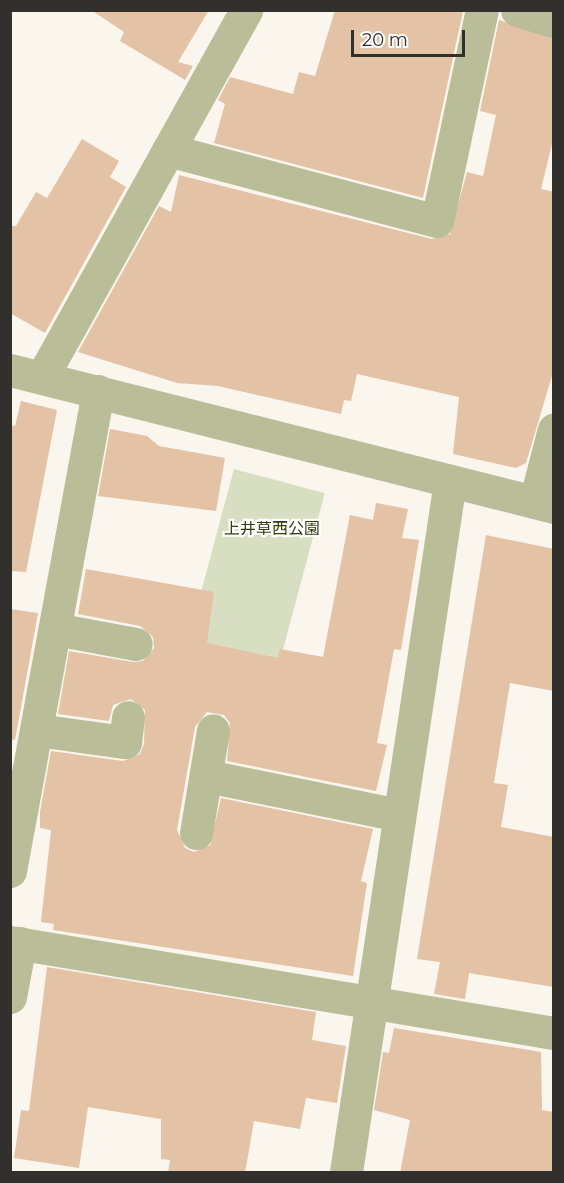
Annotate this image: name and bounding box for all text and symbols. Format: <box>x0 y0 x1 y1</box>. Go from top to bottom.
scale bar <box>354 18 468 56</box>
text: 20 m <box>362 29 408 51</box>
park label: 上井草西公園 <box>224 519 320 539</box>

